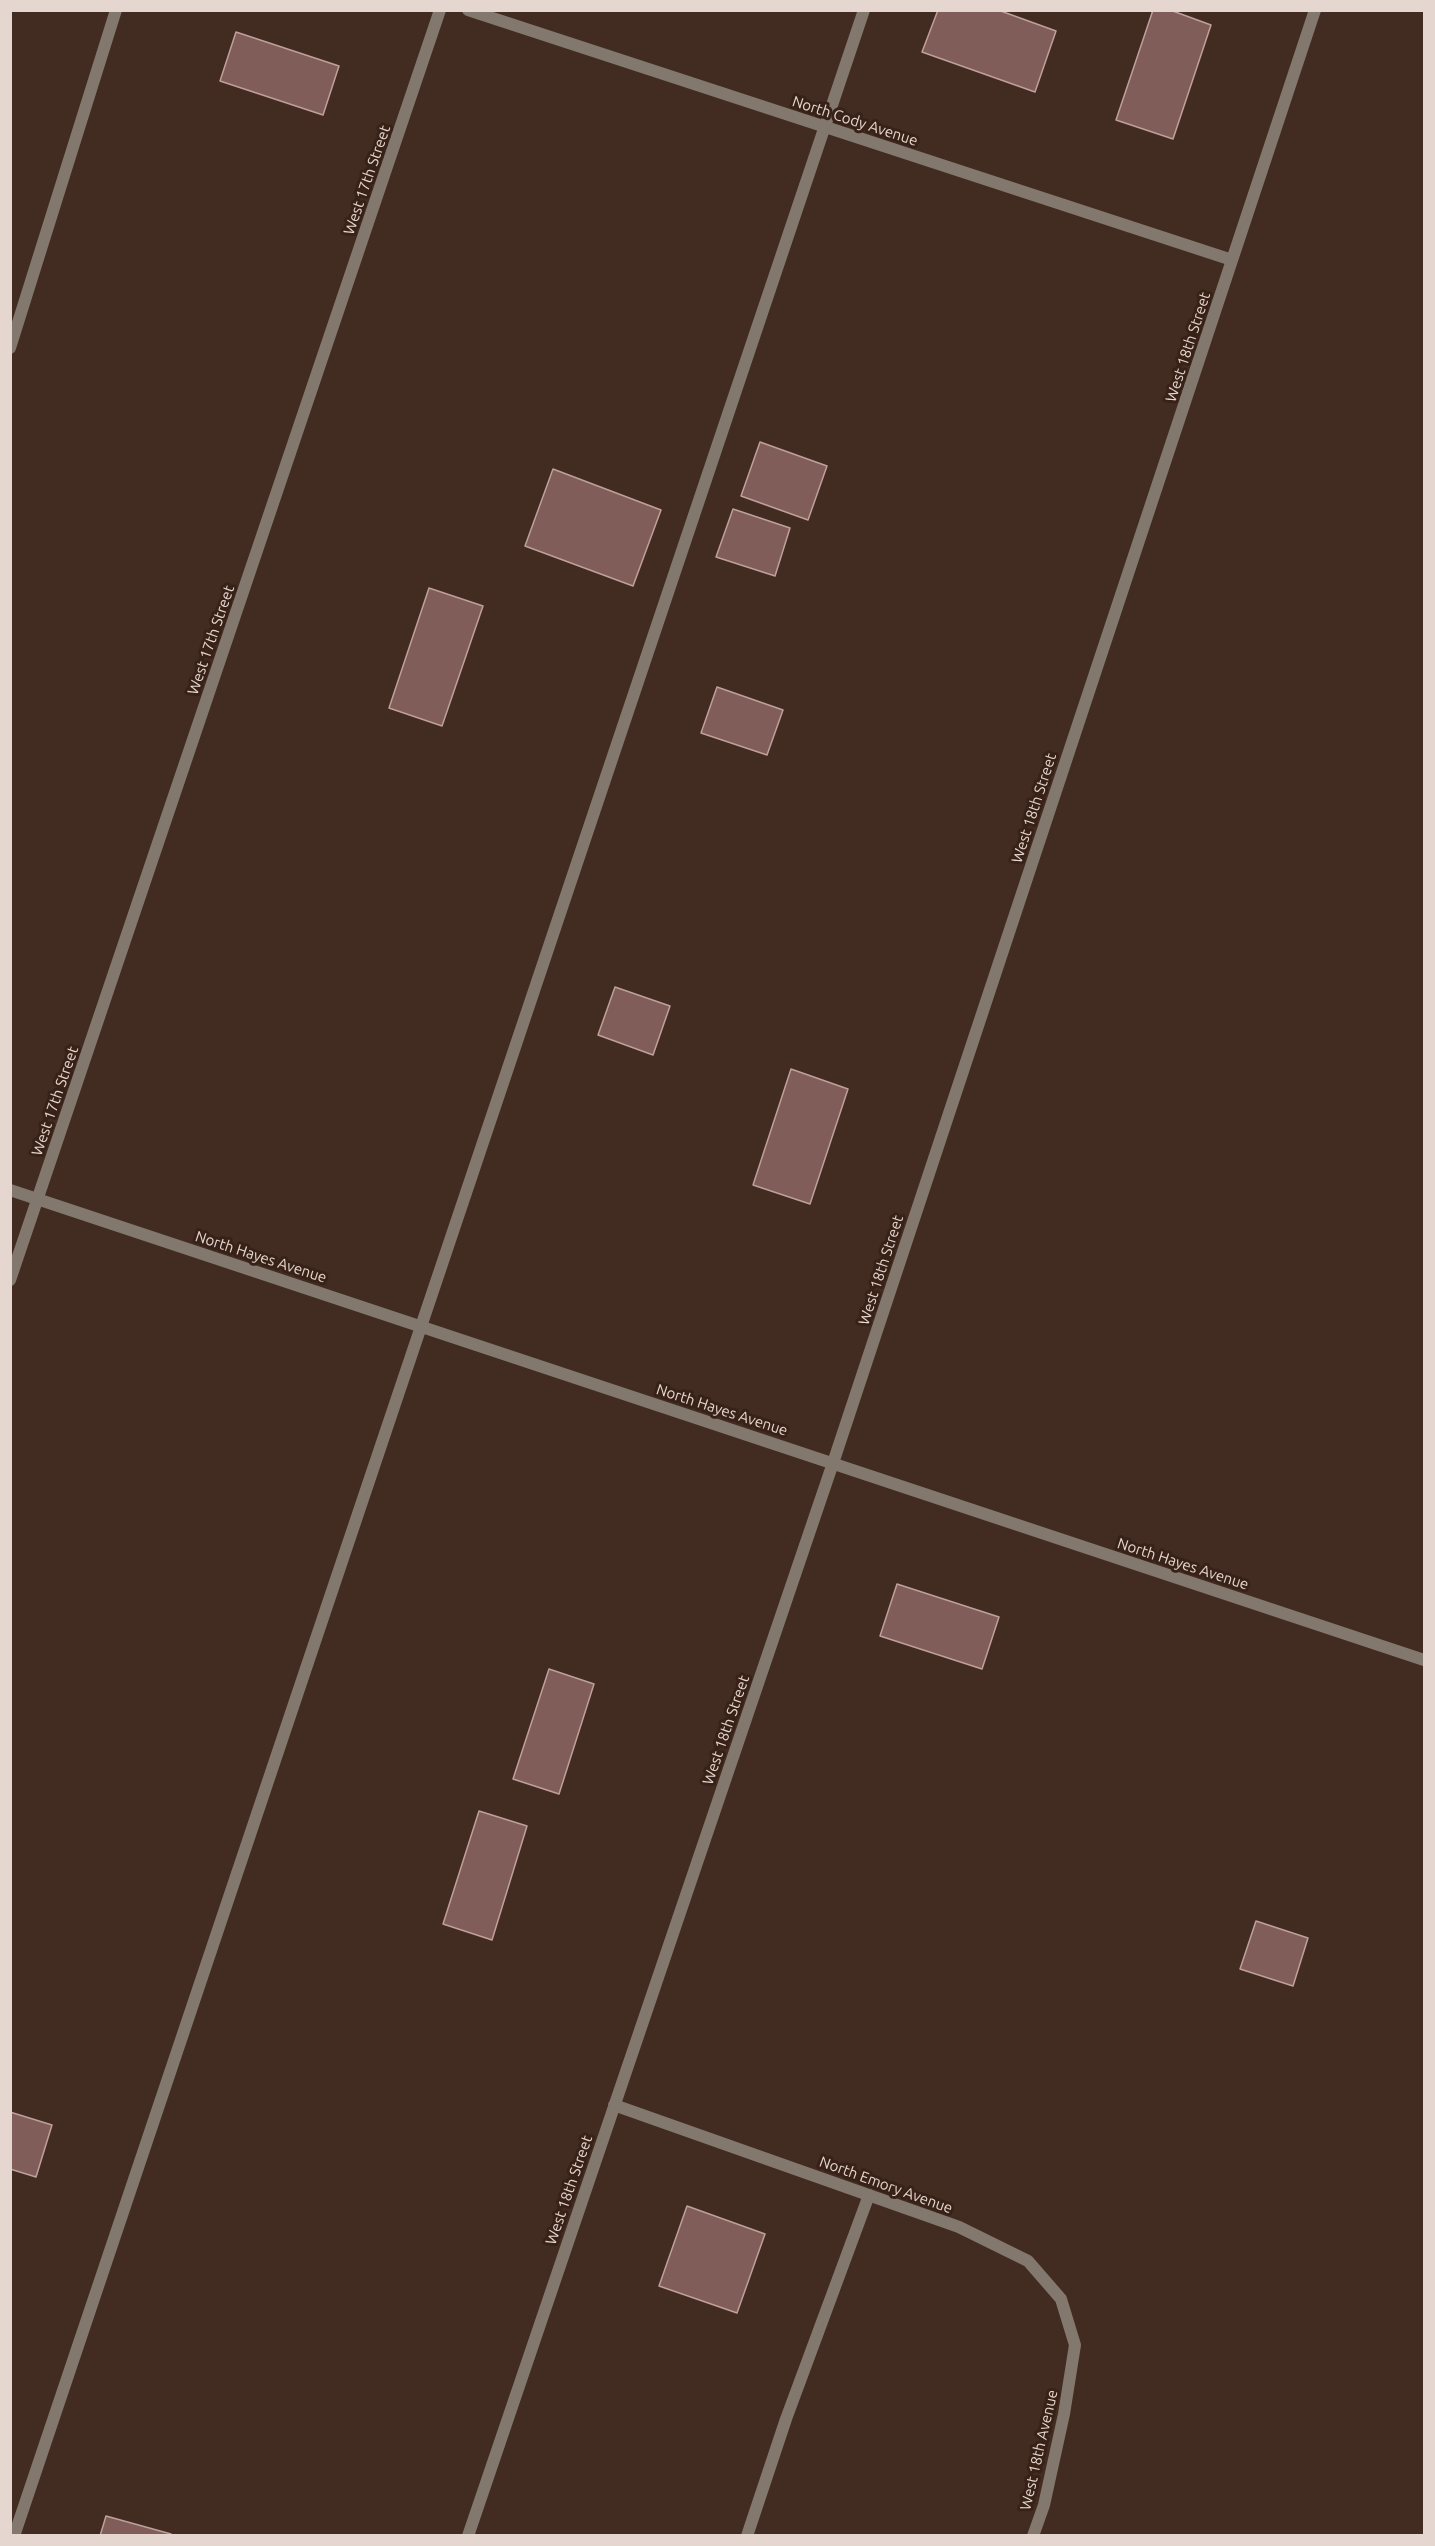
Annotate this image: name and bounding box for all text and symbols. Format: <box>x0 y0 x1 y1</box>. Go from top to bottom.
street label: North Cody Avenue <box>790 92 920 150</box>
street label: West 17th Street <box>340 123 394 237</box>
street label: West 18th Street <box>1162 290 1214 404</box>
street label: West 17th Street <box>184 583 238 697</box>
street label: West 18th Street <box>1008 751 1060 865</box>
street label: West 17th Street <box>28 1044 82 1158</box>
street label: West 18th Street <box>855 1213 907 1327</box>
street label: North Hayes Avenue <box>193 1227 329 1287</box>
street label: North Hayes Avenue <box>654 1380 790 1440</box>
street label: North Hayes Avenue <box>1115 1534 1251 1594</box>
street label: West 18th Street <box>699 1673 753 1787</box>
street label: West 18th Street <box>542 2133 596 2247</box>
street label: North Emory Avenue <box>817 2153 955 2217</box>
street label: West 18th Avenue <box>1016 2388 1062 2512</box>

